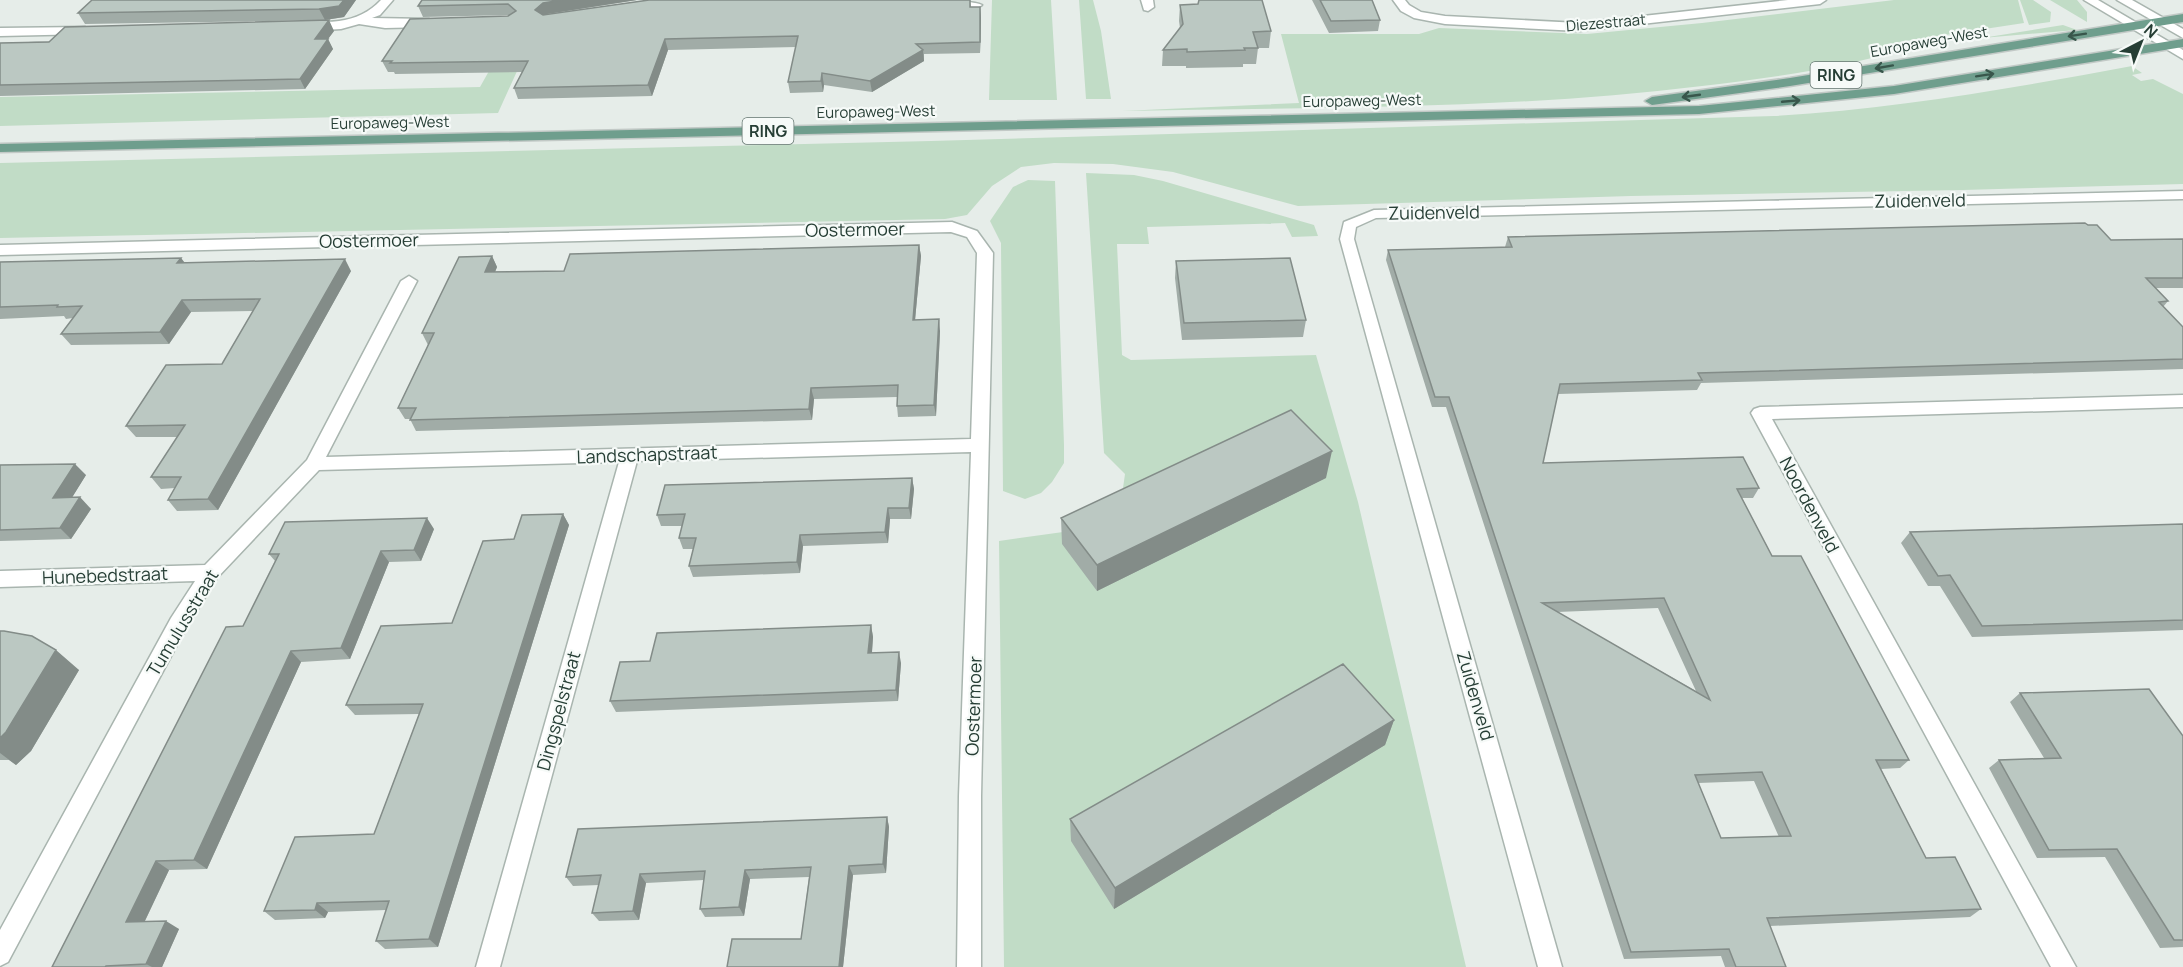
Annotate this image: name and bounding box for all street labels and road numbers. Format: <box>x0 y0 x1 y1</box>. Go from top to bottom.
street label: Diezestraat <box>1565 9 1647 36</box>
street label: Europaweg-West <box>1869 21 1989 62</box>
road number: RING <box>1810 62 1862 88</box>
street label: Europaweg-West <box>1302 89 1422 112</box>
street label: Europaweg-West <box>816 100 936 123</box>
street label: Europaweg-West <box>330 111 450 134</box>
road number: RING <box>742 118 794 144</box>
street label: Zuidenveld <box>1874 187 1966 213</box>
street label: Zuidenveld <box>1388 199 1480 225</box>
street label: Oostermoer <box>805 216 906 242</box>
street label: Oostermoer <box>319 227 420 253</box>
street label: Landschapstraat <box>576 440 718 468</box>
street label: Noordenveld <box>1774 452 1845 557</box>
street label: Hunebedstraat <box>42 561 168 589</box>
street label: Tumulusstraat <box>141 565 224 680</box>
street label: Dingspelstraat <box>531 648 585 773</box>
street label: Zuidenveld <box>1452 648 1500 743</box>
street label: Oostermoer <box>959 655 987 756</box>

